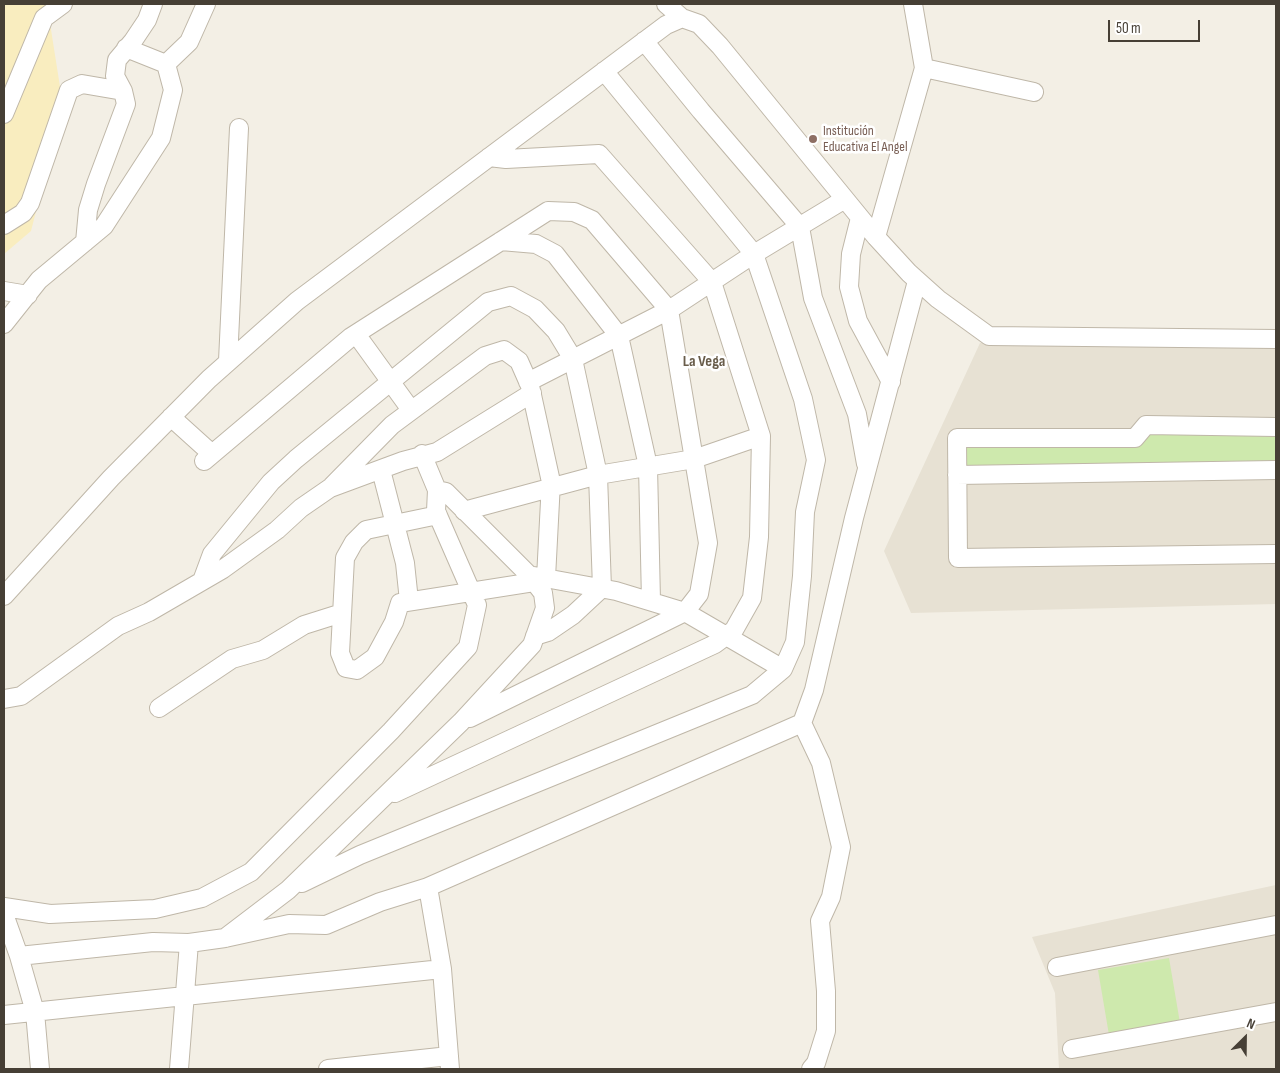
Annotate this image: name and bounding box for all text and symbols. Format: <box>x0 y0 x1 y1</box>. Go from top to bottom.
scale bar <box>1110 10 1202 42</box>
text: 50 m <box>1116 19 1141 38</box>
place label: Institución Educativa El Angel <box>823 123 907 156</box>
marker: Institución Educativa El Angel <box>807 133 819 145</box>
district label: La Vega <box>683 352 725 372</box>
north arrow <box>1220 1013 1270 1063</box>
text: N <box>1244 1014 1258 1033</box>

